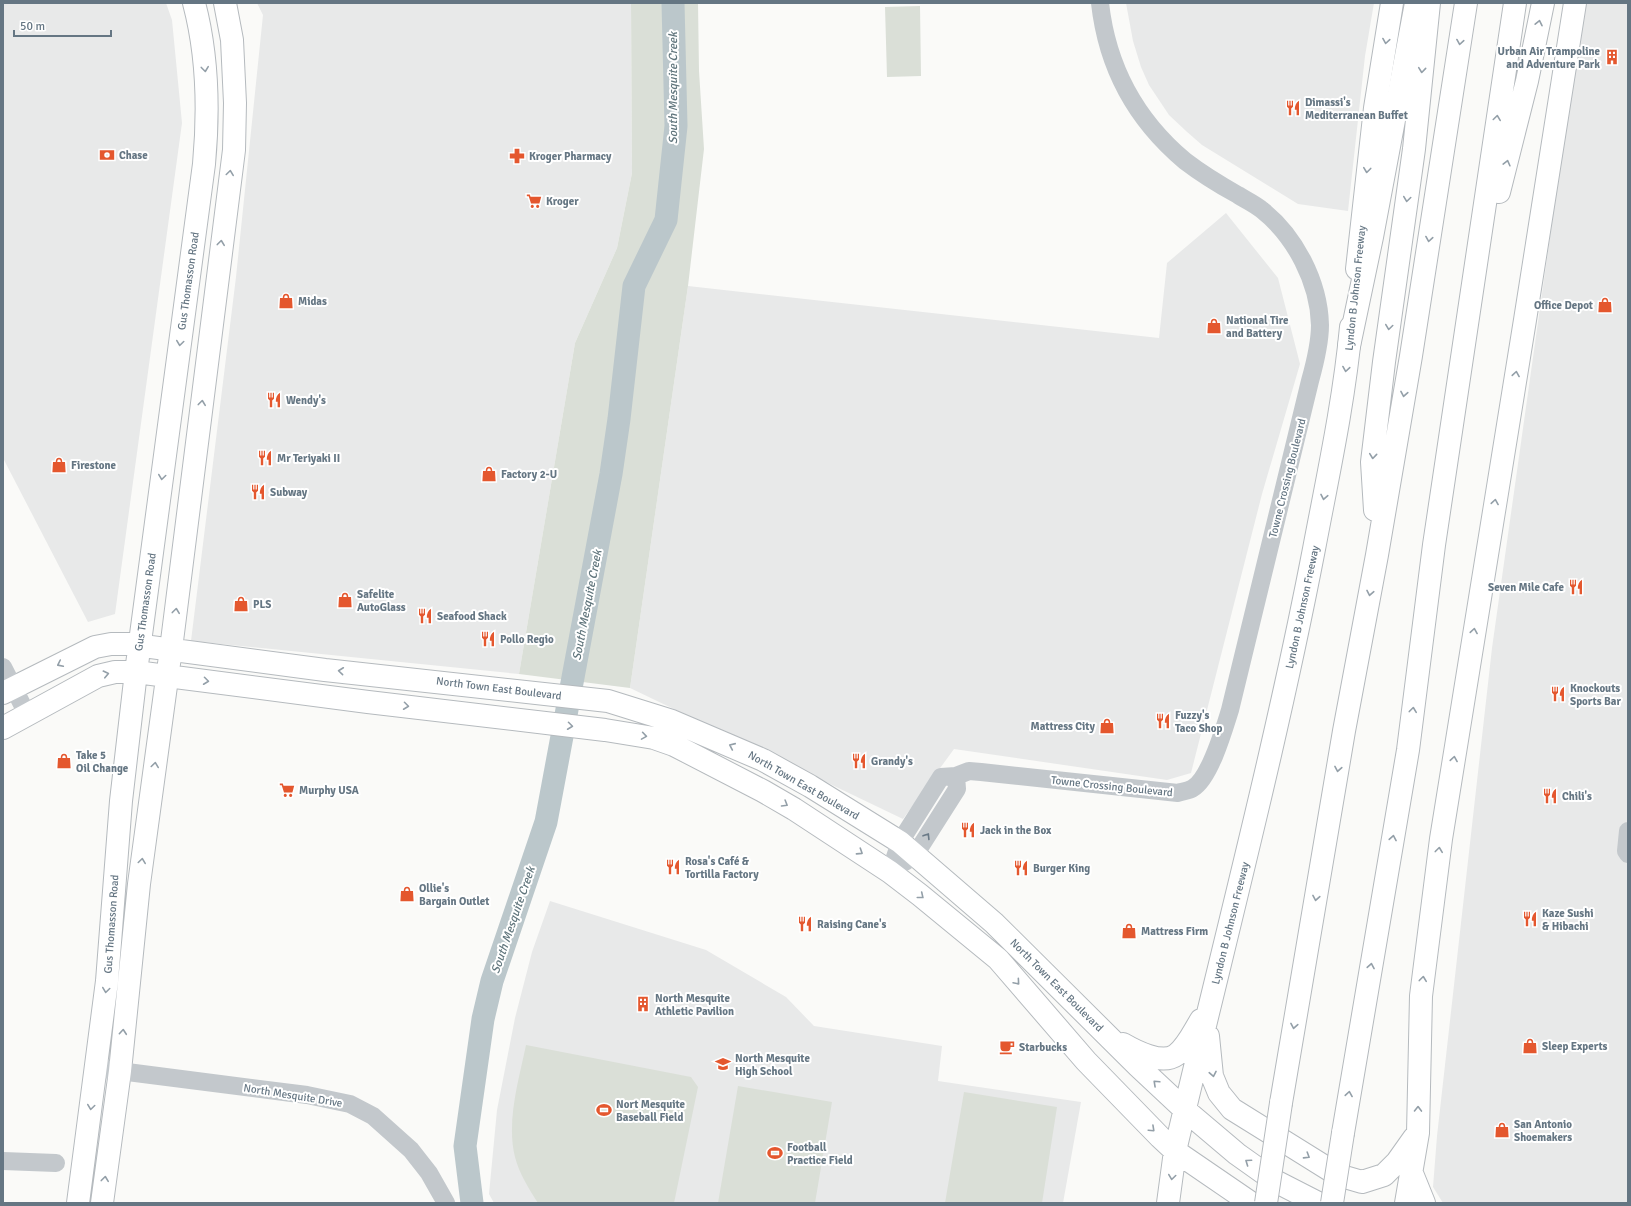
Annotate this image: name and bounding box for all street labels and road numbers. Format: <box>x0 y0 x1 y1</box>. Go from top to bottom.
street label: Lyndon B Johnson Freeway <box>1342 224 1369 351</box>
street label: Gus Thomasson Road <box>175 231 202 331</box>
street label: Towne Crossing Boulevard <box>1266 417 1309 539</box>
street label: Lyndon B Johnson Freeway <box>1283 543 1322 670</box>
street label: Gus Thomasson Road <box>132 552 159 652</box>
street label: North Town East Boulevard <box>435 674 563 703</box>
street label: North Town East Boulevard <box>746 748 862 823</box>
street label: Towne Crossing Boulevard <box>1050 774 1174 799</box>
street label: Lyndon B Johnson Freeway <box>1209 860 1252 986</box>
street label: Gus Thomasson Road <box>102 874 121 974</box>
street label: North Town East Boulevard <box>1007 936 1106 1035</box>
street label: North Mesquite Drive <box>243 1081 343 1110</box>

